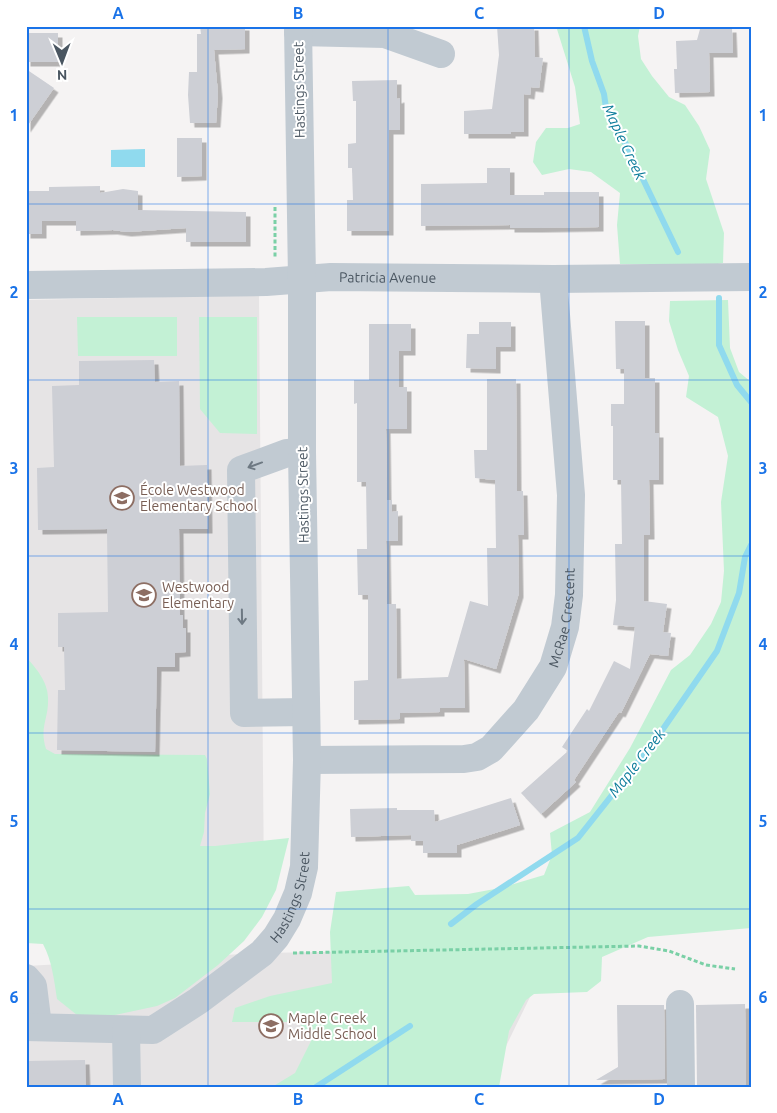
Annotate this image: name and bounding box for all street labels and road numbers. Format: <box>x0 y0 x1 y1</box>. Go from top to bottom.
street label: Hastings Street <box>290 41 308 138</box>
street label: Patricia Avenue <box>339 269 436 286</box>
street label: Hastings Street <box>294 446 312 543</box>
street label: McRae Crescent <box>545 567 578 669</box>
street label: Hastings Street <box>267 851 312 946</box>

